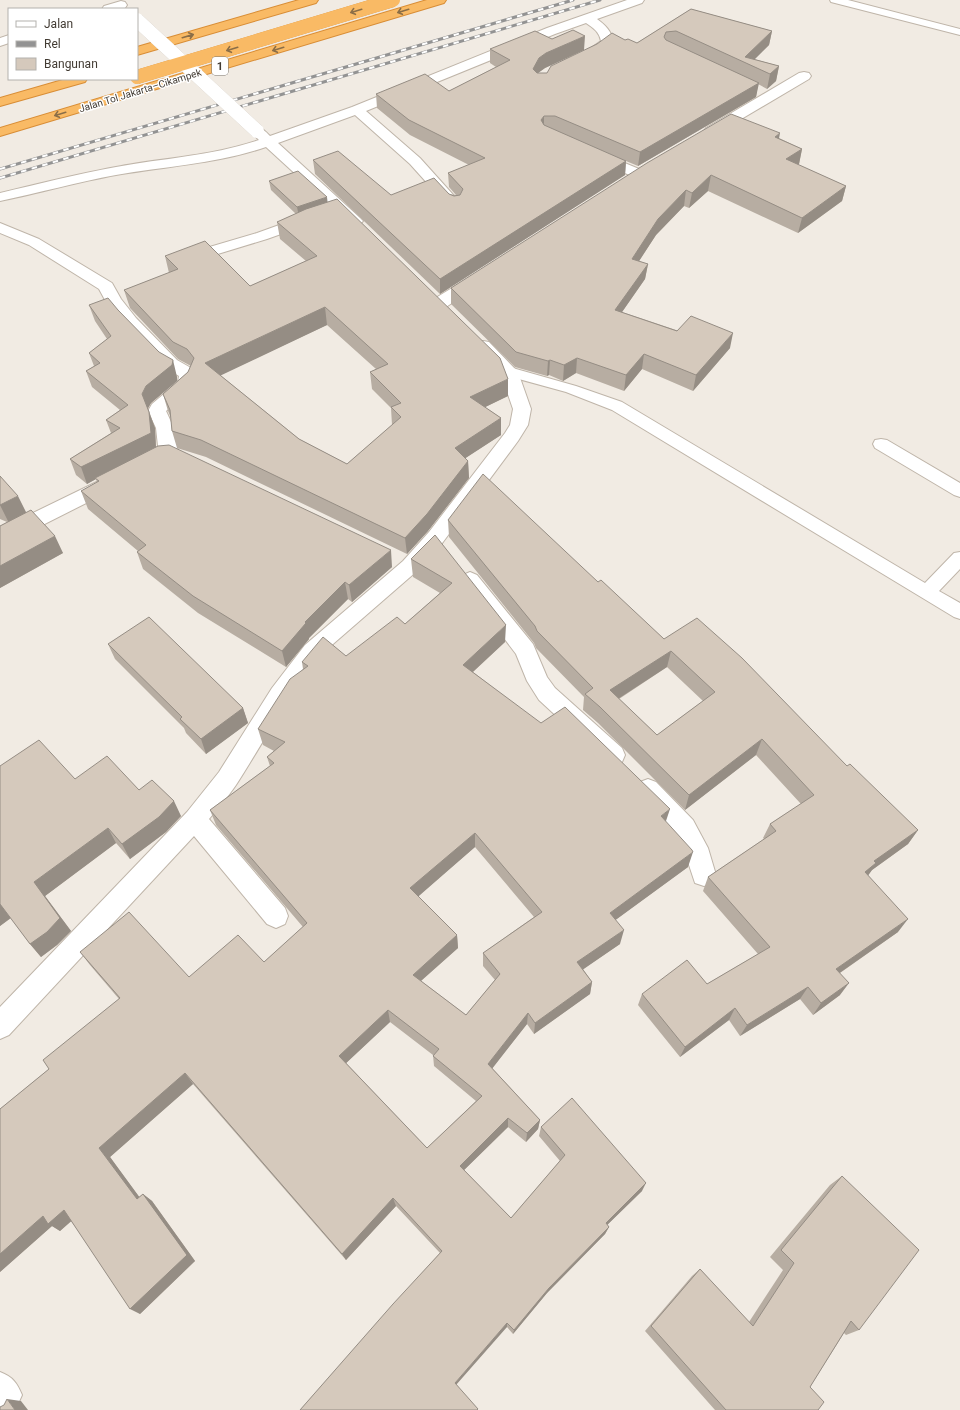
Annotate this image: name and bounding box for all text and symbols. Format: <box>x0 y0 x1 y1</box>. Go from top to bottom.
legend <box>8 8 138 80</box>
one-way arrow <box>350 8 363 15</box>
one-way arrow <box>397 8 410 15</box>
text: Jalan <box>44 17 73 31</box>
one-way arrow <box>181 32 194 39</box>
text: Rel <box>44 37 61 51</box>
one-way arrow <box>225 46 238 53</box>
one-way arrow <box>272 46 285 53</box>
text: Bangunan <box>44 57 98 71</box>
road number: 1 <box>212 57 228 75</box>
street label: Jalan Tol Jakarta–Cikampek <box>78 66 204 114</box>
one-way arrow <box>54 111 67 118</box>

